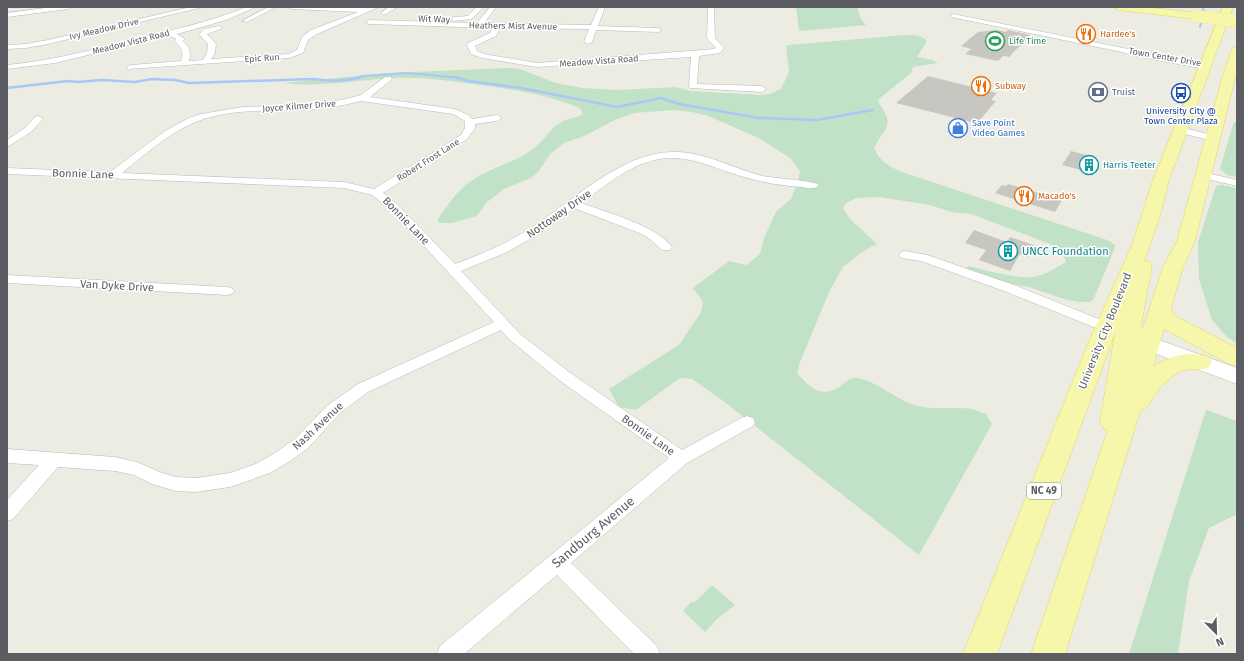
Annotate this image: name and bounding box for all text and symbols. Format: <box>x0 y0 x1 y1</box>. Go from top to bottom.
street label: Wit Way <box>418 13 451 25</box>
street label: Ivy Meadow Drive <box>68 16 140 42</box>
street label: Heathers Mist Avenue <box>469 20 557 32</box>
restaurant icon: Hardee's <box>1075 23 1097 45</box>
street label: Meadow Vista Road <box>91 28 171 56</box>
place label: Hardee's <box>1100 29 1135 39</box>
sports icon: Life Time <box>984 30 1006 52</box>
place label: Life Time <box>1009 36 1046 46</box>
street label: Town Center Drive <box>1128 46 1202 68</box>
street label: Epic Run <box>244 52 280 64</box>
street label: Meadow Vista Road <box>559 53 639 69</box>
restaurant icon: Subway <box>970 75 992 97</box>
place label: Subway <box>995 81 1027 91</box>
bank icon: Truist <box>1087 81 1109 103</box>
bus stop icon: University City @ Town Center Plaza <box>1170 82 1192 104</box>
place label: Truist <box>1112 87 1136 97</box>
street label: Joyce Kilmer Drive <box>262 98 336 114</box>
place label: University City @ Town Center Plaza <box>1144 106 1218 126</box>
shop icon: Save Point Video Games <box>947 117 969 139</box>
place label: Save Point Video Games <box>972 118 1025 138</box>
street label: Robert Frost Lane <box>395 137 461 183</box>
building icon: Harris Teeter <box>1078 154 1100 176</box>
place label: Harris Teeter <box>1103 160 1156 170</box>
street label: Bonnie Lane <box>52 166 114 182</box>
restaurant icon: Macado's <box>1013 185 1035 207</box>
street label: Nottoway Drive <box>524 187 594 241</box>
place label: Macado's <box>1038 191 1076 201</box>
street label: Bonnie Lane <box>380 194 432 248</box>
building icon: UNCC Foundation <box>997 240 1019 262</box>
place label: UNCC Foundation <box>1022 245 1109 258</box>
street label: University City Boulevard <box>1076 271 1134 391</box>
street label: Van Dyke Drive <box>80 278 154 294</box>
street label: Nash Avenue <box>290 399 346 453</box>
street label: Bonnie Lane <box>619 412 677 458</box>
road number: NC 49 <box>1027 483 1061 499</box>
street label: Sandburg Avenue <box>549 493 637 571</box>
north arrow <box>1196 613 1236 653</box>
text: N <box>1214 634 1226 649</box>

